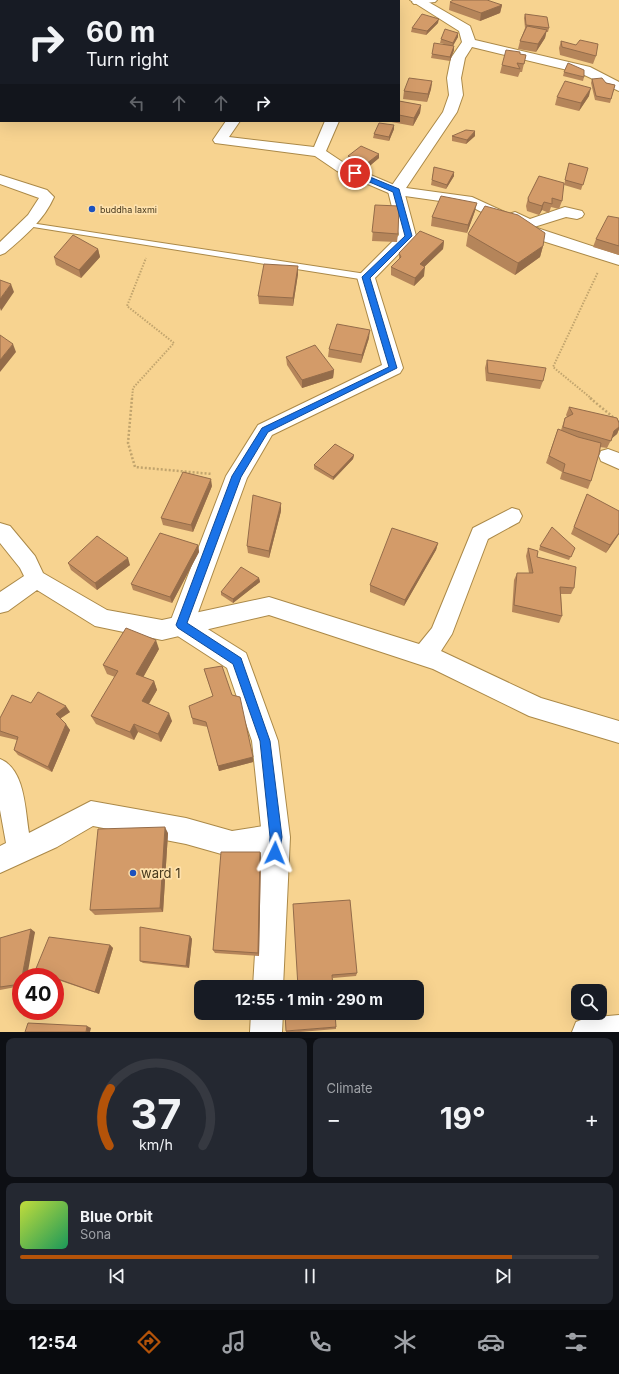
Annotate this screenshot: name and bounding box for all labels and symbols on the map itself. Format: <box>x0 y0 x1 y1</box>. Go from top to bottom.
pin <box>338 156 372 190</box>
marker: buddha laxmi <box>87 204 97 214</box>
place label: buddha laxmi <box>100 204 157 215</box>
position arrow <box>254 832 296 874</box>
place label: ward 1 <box>141 865 181 881</box>
marker: ward 1 <box>128 868 138 878</box>
speed limit sign: 40 <box>12 968 64 1020</box>

